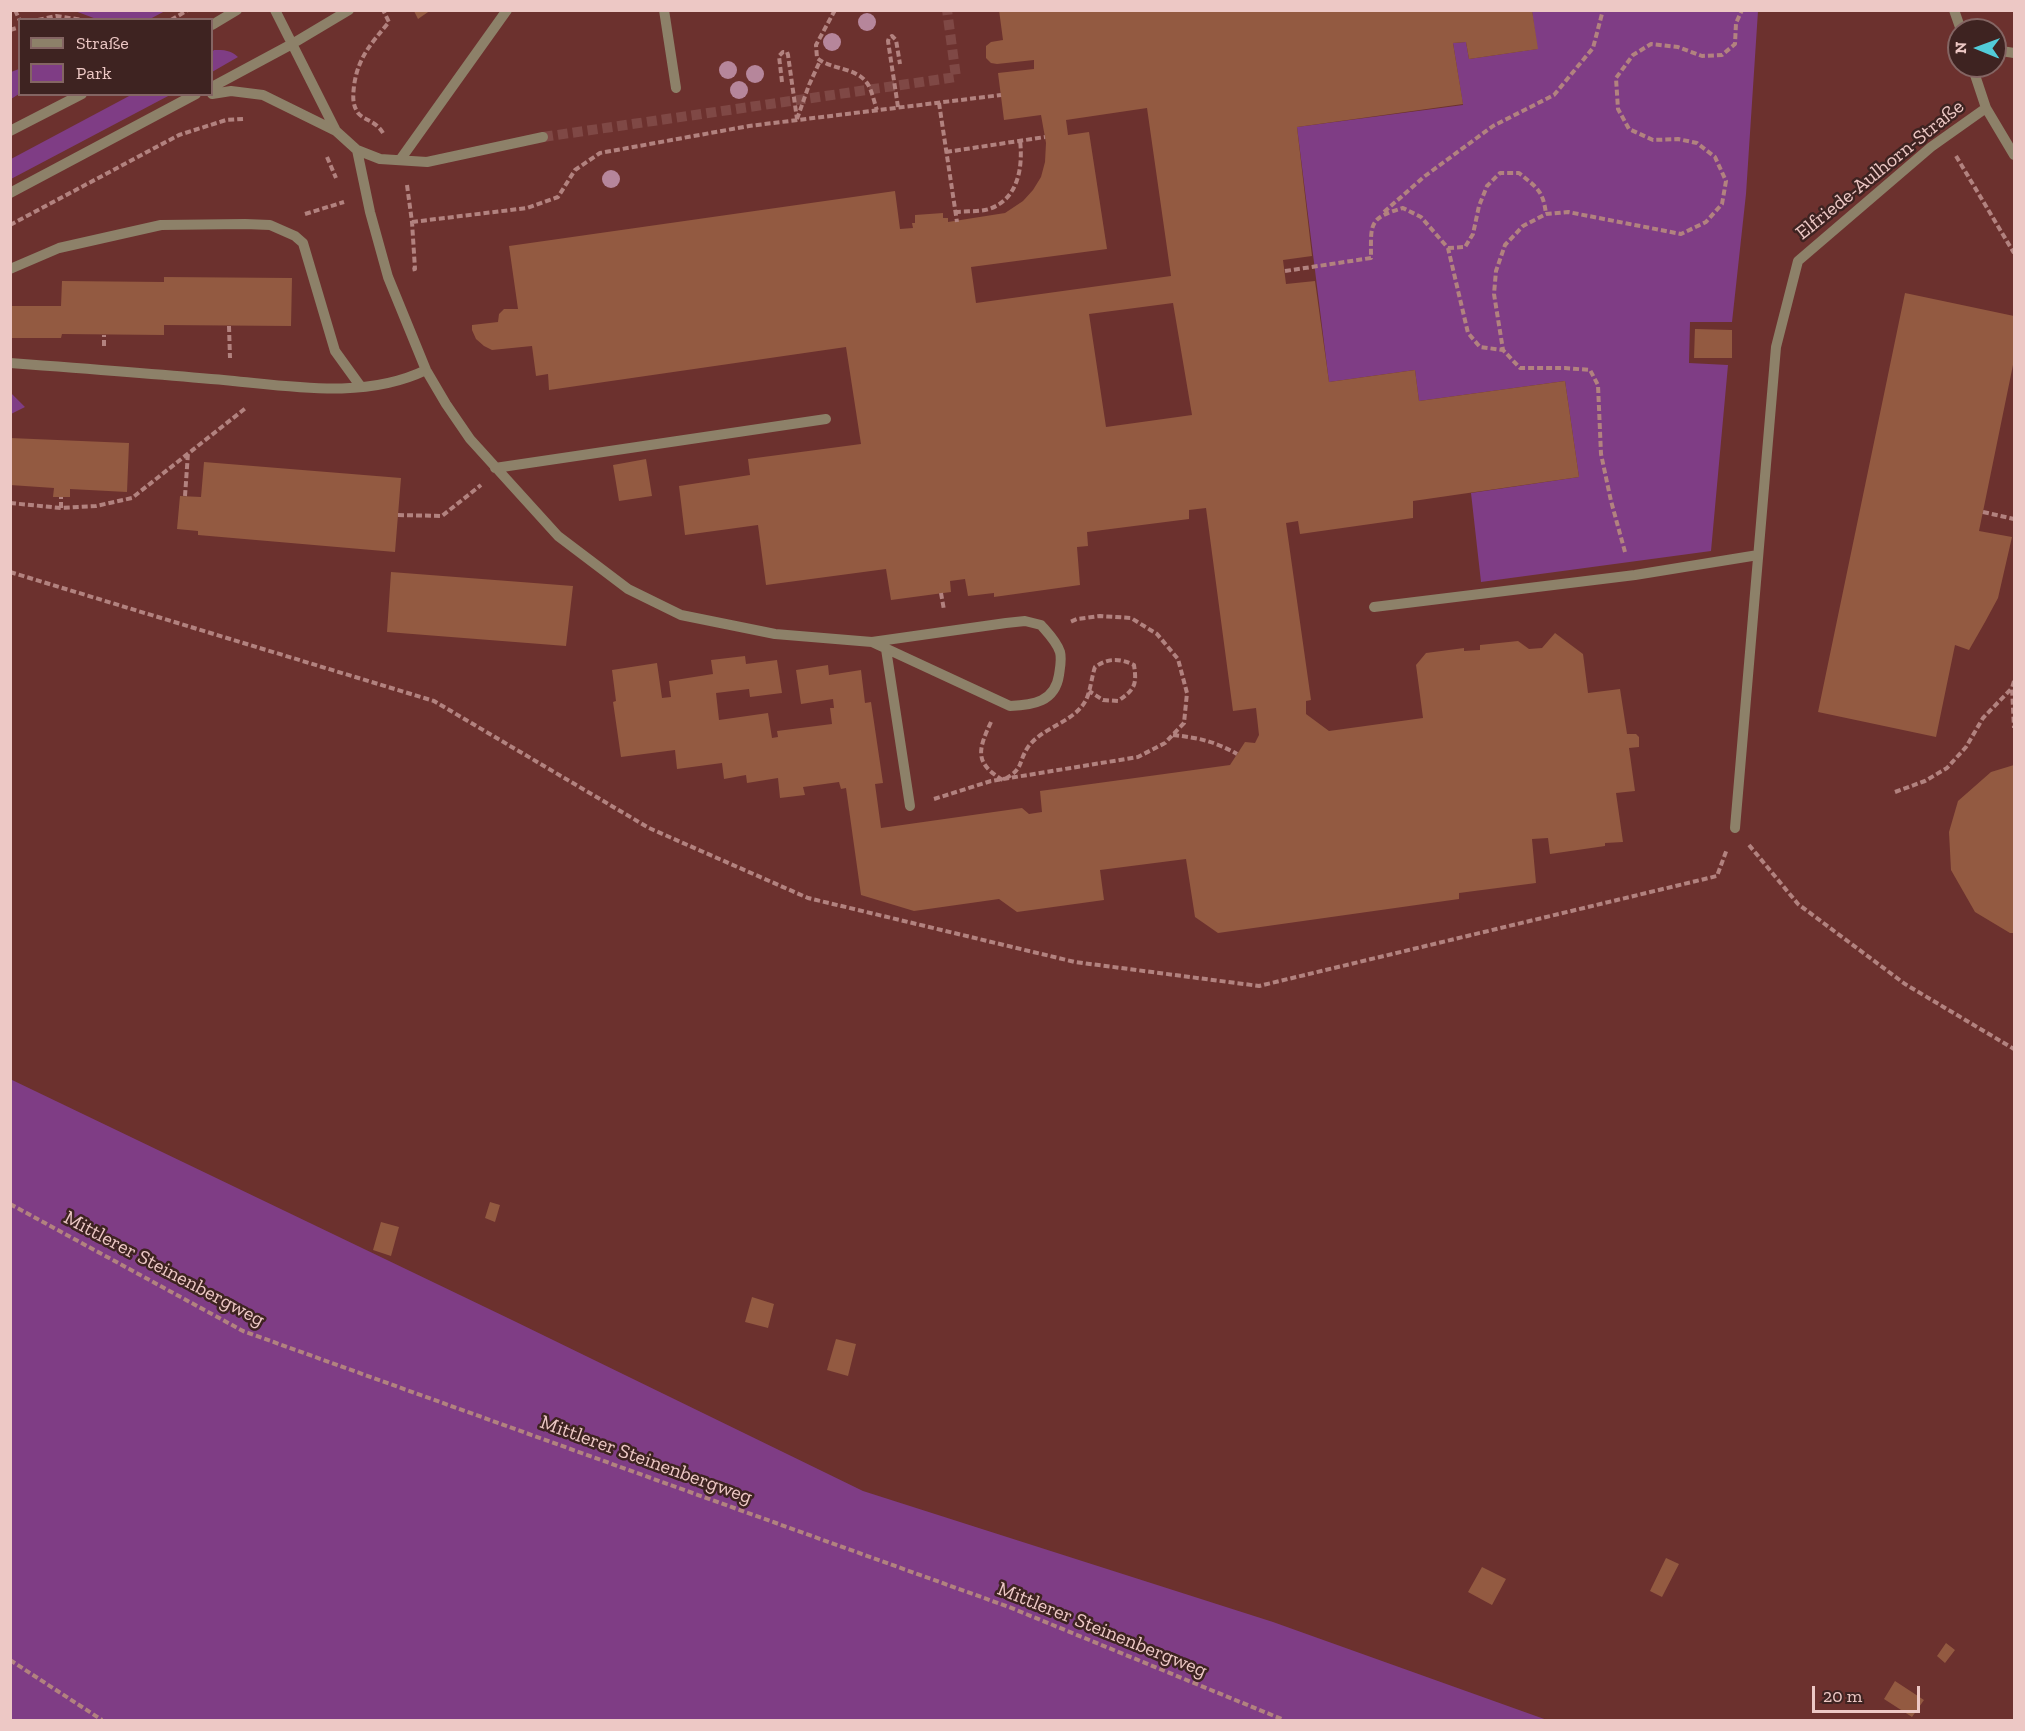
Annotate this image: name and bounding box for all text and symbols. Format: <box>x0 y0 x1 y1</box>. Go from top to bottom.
legend <box>18 18 213 96</box>
north arrow <box>1947 18 2007 78</box>
text: Straße <box>76 32 129 54</box>
text: N <box>1951 41 1970 54</box>
text: Park <box>76 62 112 84</box>
street label: Elfriede-Aulhorn-Straße <box>1791 95 1969 245</box>
street label: Mittlerer Steinenbergweg <box>60 1206 268 1332</box>
street label: Mittlerer Steinenbergweg <box>537 1410 755 1510</box>
street label: Mittlerer Steinenbergweg <box>994 1577 1210 1683</box>
scale bar <box>1815 1674 1923 1712</box>
text: 20 m <box>1823 1685 1862 1707</box>

